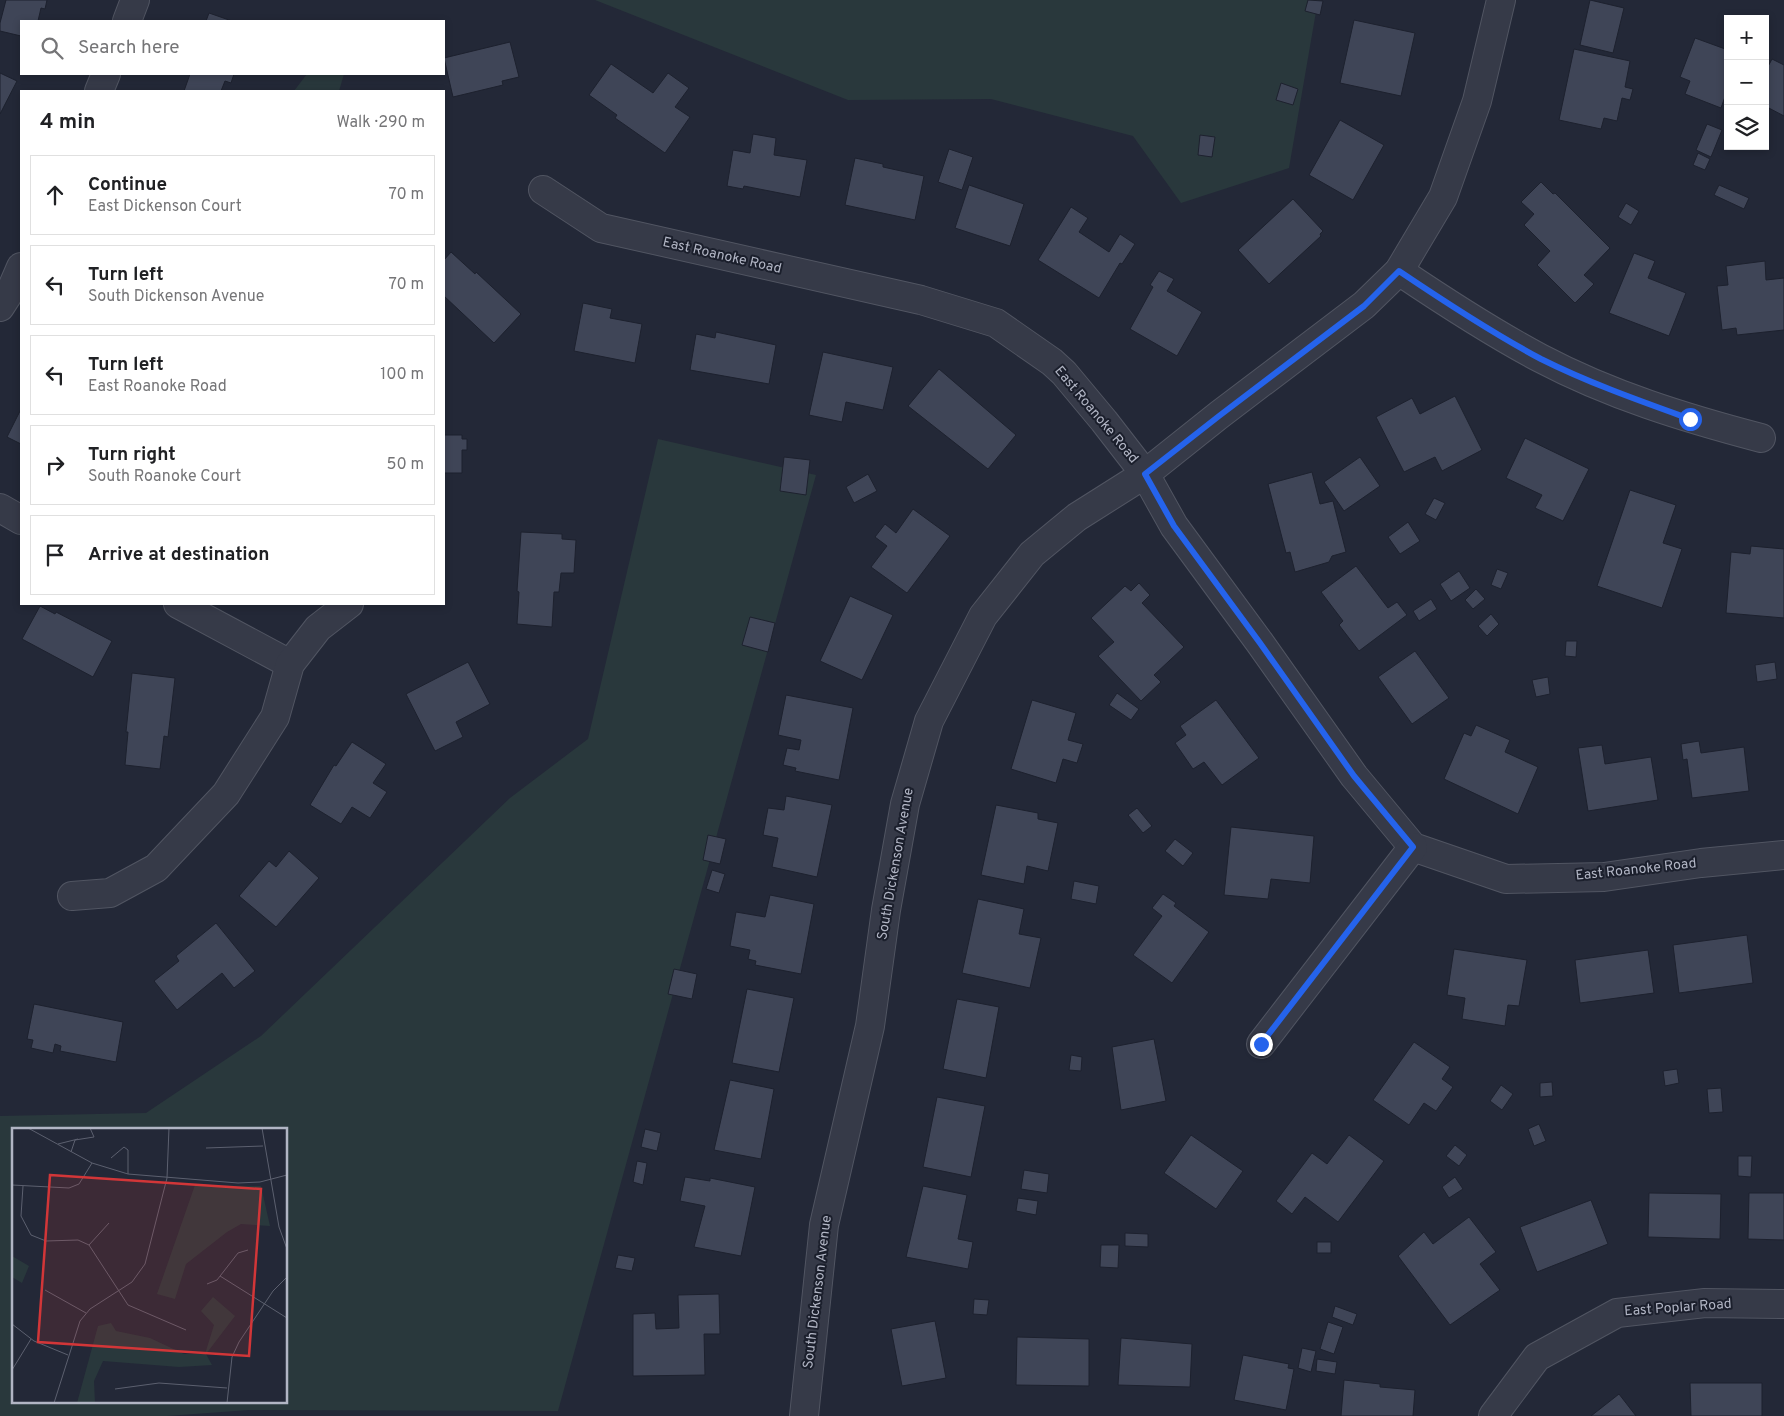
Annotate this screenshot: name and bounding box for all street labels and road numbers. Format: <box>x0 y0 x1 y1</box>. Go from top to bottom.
street label: East Roanoke Road <box>661 234 783 278</box>
street label: East Roanoke Road <box>1050 363 1142 467</box>
street label: South Dickenson Avenue <box>874 787 918 941</box>
street label: East Roanoke Road <box>1575 855 1697 885</box>
street label: South Dickenson Avenue <box>800 1214 836 1370</box>
street label: East Poplar Road <box>1624 1296 1732 1320</box>

